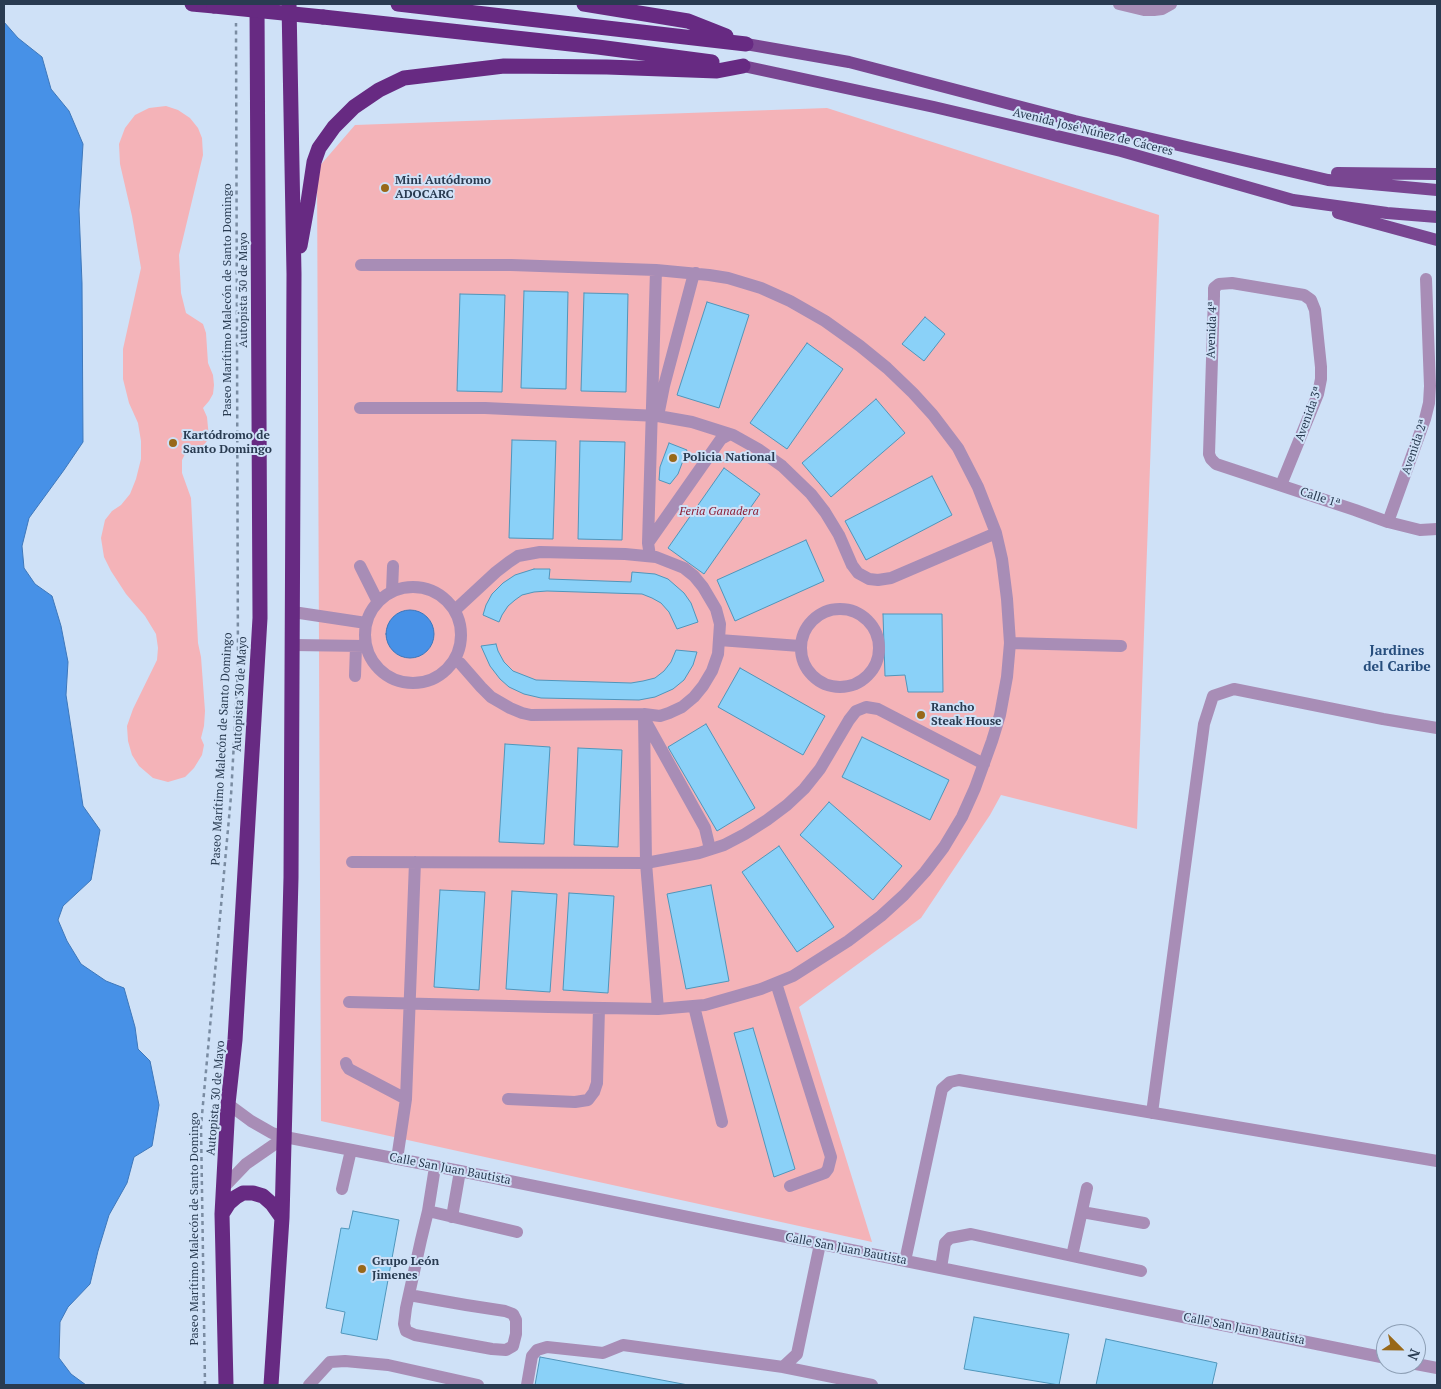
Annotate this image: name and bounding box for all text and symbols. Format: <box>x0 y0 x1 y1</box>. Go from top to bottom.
street label: Avenida José Núñez de Cáceres <box>1011 105 1175 159</box>
place label: Mini Autódromo ADOCARC <box>395 174 491 202</box>
marker: Mini Autódromo ADOCARC <box>379 182 391 194</box>
street label: Paseo Marítimo Malecón de Santo Domingo <box>221 183 235 417</box>
street label: Autopista 30 de Mayo <box>237 232 251 348</box>
street label: Avenida 4ª <box>1204 301 1220 359</box>
street label: Avenida 3ª <box>1292 385 1326 443</box>
street label: Avenida 2ª <box>1399 418 1431 476</box>
place label: Kartódromo de Santo Domingo <box>183 429 272 457</box>
marker: Kartódromo de Santo Domingo <box>167 437 179 449</box>
place label: Policia National <box>683 451 775 465</box>
marker: Policia National <box>667 452 679 464</box>
street label: Calle 1ª <box>1298 485 1342 511</box>
park label: Feria Ganadera <box>679 505 759 519</box>
street label: Paseo Marítimo Malecón de Santo Domingo <box>209 632 235 866</box>
street label: Autopista 30 de Mayo <box>230 636 250 752</box>
district label: Jardines del Caribe <box>1363 643 1431 676</box>
place label: Rancho Steak House <box>931 701 1002 729</box>
marker: Rancho Steak House <box>915 709 927 721</box>
street label: Autopista 30 de Mayo <box>204 1040 228 1156</box>
street label: Paseo Marítimo Malecón de Santo Domingo <box>188 1112 202 1346</box>
street label: Calle San Juan Bautista <box>388 1150 512 1188</box>
street label: Calle San Juan Bautista <box>784 1230 908 1268</box>
place label: Grupo León Jimenes <box>372 1255 439 1283</box>
marker: Grupo León Jimenes <box>356 1263 368 1275</box>
street label: Calle San Juan Bautista <box>1182 1310 1306 1348</box>
north arrow <box>1376 1324 1426 1374</box>
text: N <box>1404 1346 1425 1363</box>

